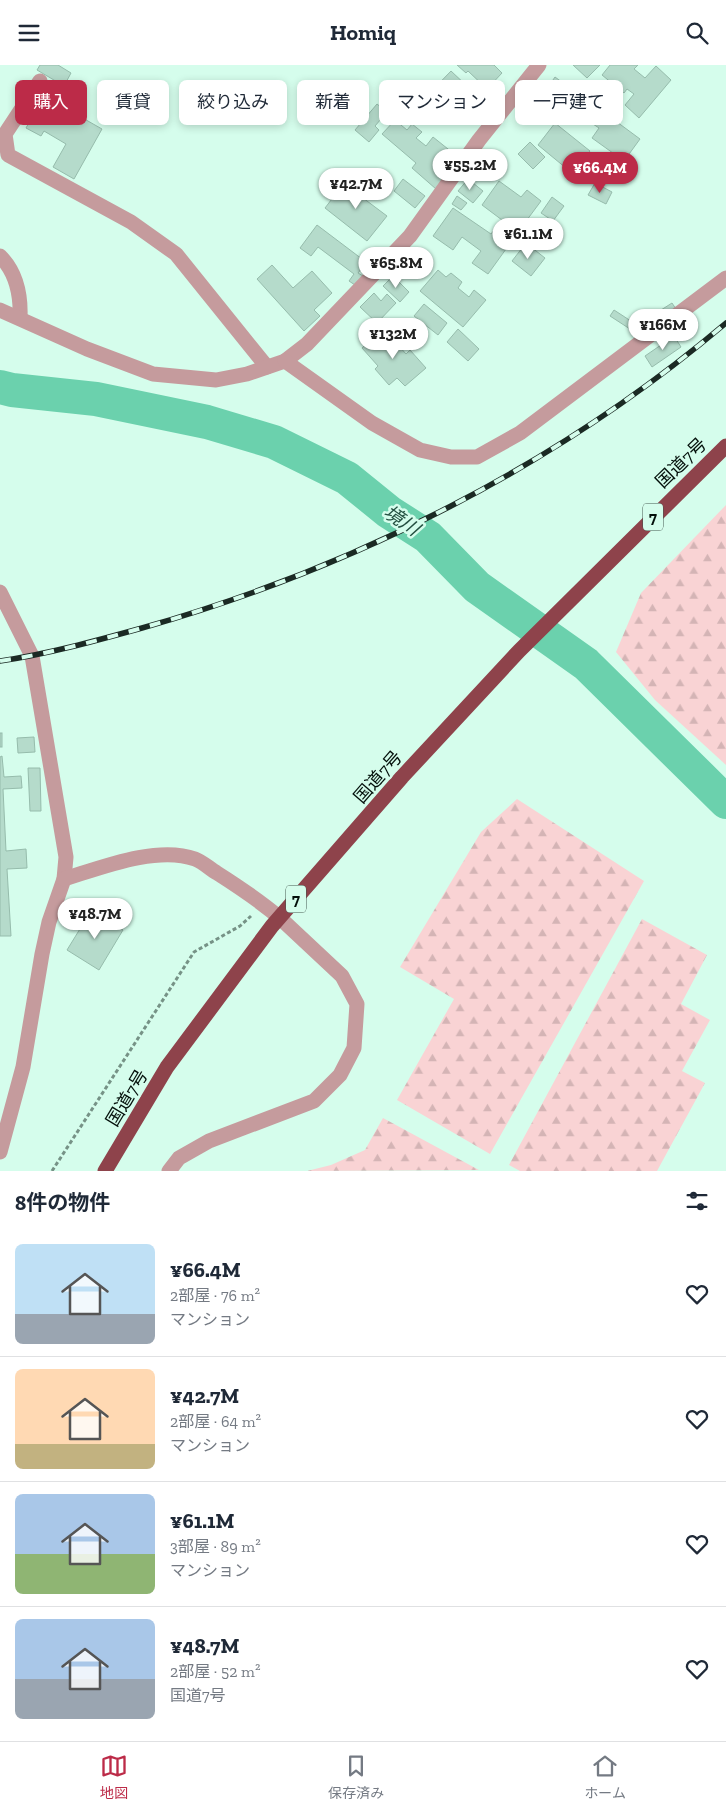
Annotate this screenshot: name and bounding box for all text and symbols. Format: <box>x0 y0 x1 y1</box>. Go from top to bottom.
icon: menu <box>15 19 43 47</box>
text: Homiq <box>330 19 396 46</box>
icon: search <box>683 19 711 47</box>
chip: 購入 <box>15 80 87 125</box>
chip: 賃貸 <box>97 80 169 125</box>
chip: 絞り込み <box>179 80 287 125</box>
chip: 新着 <box>297 80 369 125</box>
chip: マンション <box>379 80 505 125</box>
chip: 一戸建て <box>515 80 623 125</box>
pin: ¥55.2M <box>429 149 511 191</box>
pin: ¥66.4M <box>559 151 641 194</box>
text: ¥55.2M <box>444 155 496 174</box>
text: ¥66.4M <box>573 158 627 177</box>
pin: ¥42.7M <box>315 167 397 210</box>
text: ¥42.7M <box>330 174 382 193</box>
pin: ¥61.1M <box>487 217 569 260</box>
text: ¥61.1M <box>503 224 553 243</box>
pin: ¥65.8M <box>355 247 437 289</box>
text: ¥65.8M <box>369 253 423 272</box>
pin: ¥166M <box>628 309 698 351</box>
text: ¥166M <box>639 315 687 334</box>
pin: ¥132M <box>358 317 428 360</box>
text: ¥132M <box>369 324 417 343</box>
street label: 国道7号 <box>651 433 711 493</box>
water label: 境川 <box>380 500 426 542</box>
road number: 7 <box>643 503 663 531</box>
street label: 国道7号 <box>349 746 407 808</box>
road number: 7 <box>286 886 306 913</box>
pin: ¥48.7M <box>54 897 136 940</box>
text: ¥48.7M <box>69 904 121 923</box>
street label: 国道7号 <box>101 1066 153 1130</box>
icon: filters <box>683 1187 711 1215</box>
text: 8件の物件 <box>15 1190 110 1215</box>
text: ¥66.4M <box>170 1257 241 1282</box>
icon: home <box>55 1264 115 1324</box>
icon: heart <box>683 1280 711 1308</box>
text: 2部屋 · 76 m² <box>170 1286 260 1305</box>
text: マンション <box>170 1310 250 1329</box>
text: ¥42.7M <box>170 1383 239 1408</box>
icon: home <box>55 1389 115 1449</box>
icon: heart <box>683 1405 711 1433</box>
text: 2部屋 · 64 m² <box>170 1412 261 1431</box>
text: マンション <box>170 1436 250 1455</box>
text: ¥61.1M <box>170 1508 234 1533</box>
icon: home <box>55 1514 115 1574</box>
icon: heart <box>683 1530 711 1558</box>
text: 3部屋 · 89 m² <box>170 1537 261 1556</box>
text: マンション <box>170 1561 250 1580</box>
text: ¥48.7M <box>170 1633 239 1658</box>
icon: home <box>55 1639 115 1699</box>
icon: heart <box>683 1655 711 1683</box>
text: 2部屋 · 52 m² <box>170 1662 260 1681</box>
text: 国道7号 <box>170 1686 226 1705</box>
tab: 地図 <box>100 1752 128 1802</box>
tab: 保存済み <box>328 1752 384 1802</box>
tab: ホーム <box>584 1752 626 1802</box>

